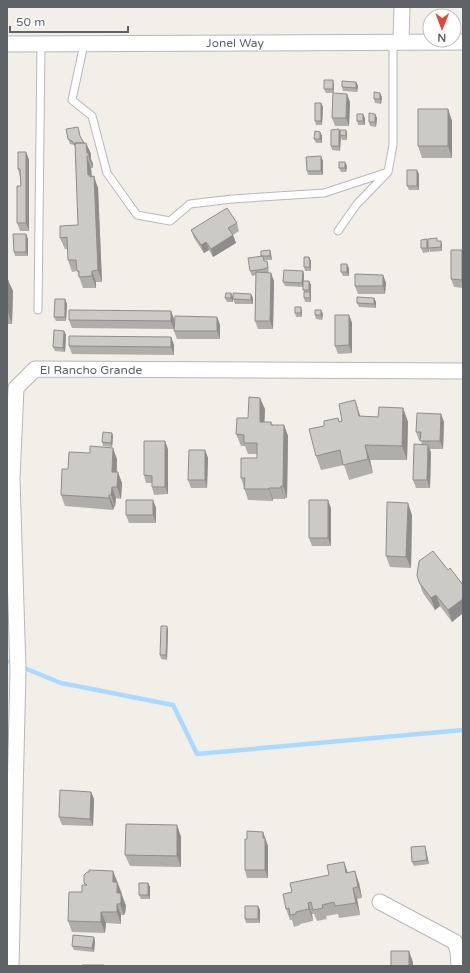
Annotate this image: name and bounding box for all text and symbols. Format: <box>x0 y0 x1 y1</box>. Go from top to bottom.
scale bar <box>10 8 128 34</box>
north arrow <box>422 8 462 48</box>
text: 50 m <box>16 15 45 29</box>
text: N <box>437 31 446 44</box>
street label: Jonel Way <box>206 36 264 50</box>
street label: El Rancho Grande <box>40 363 142 377</box>

